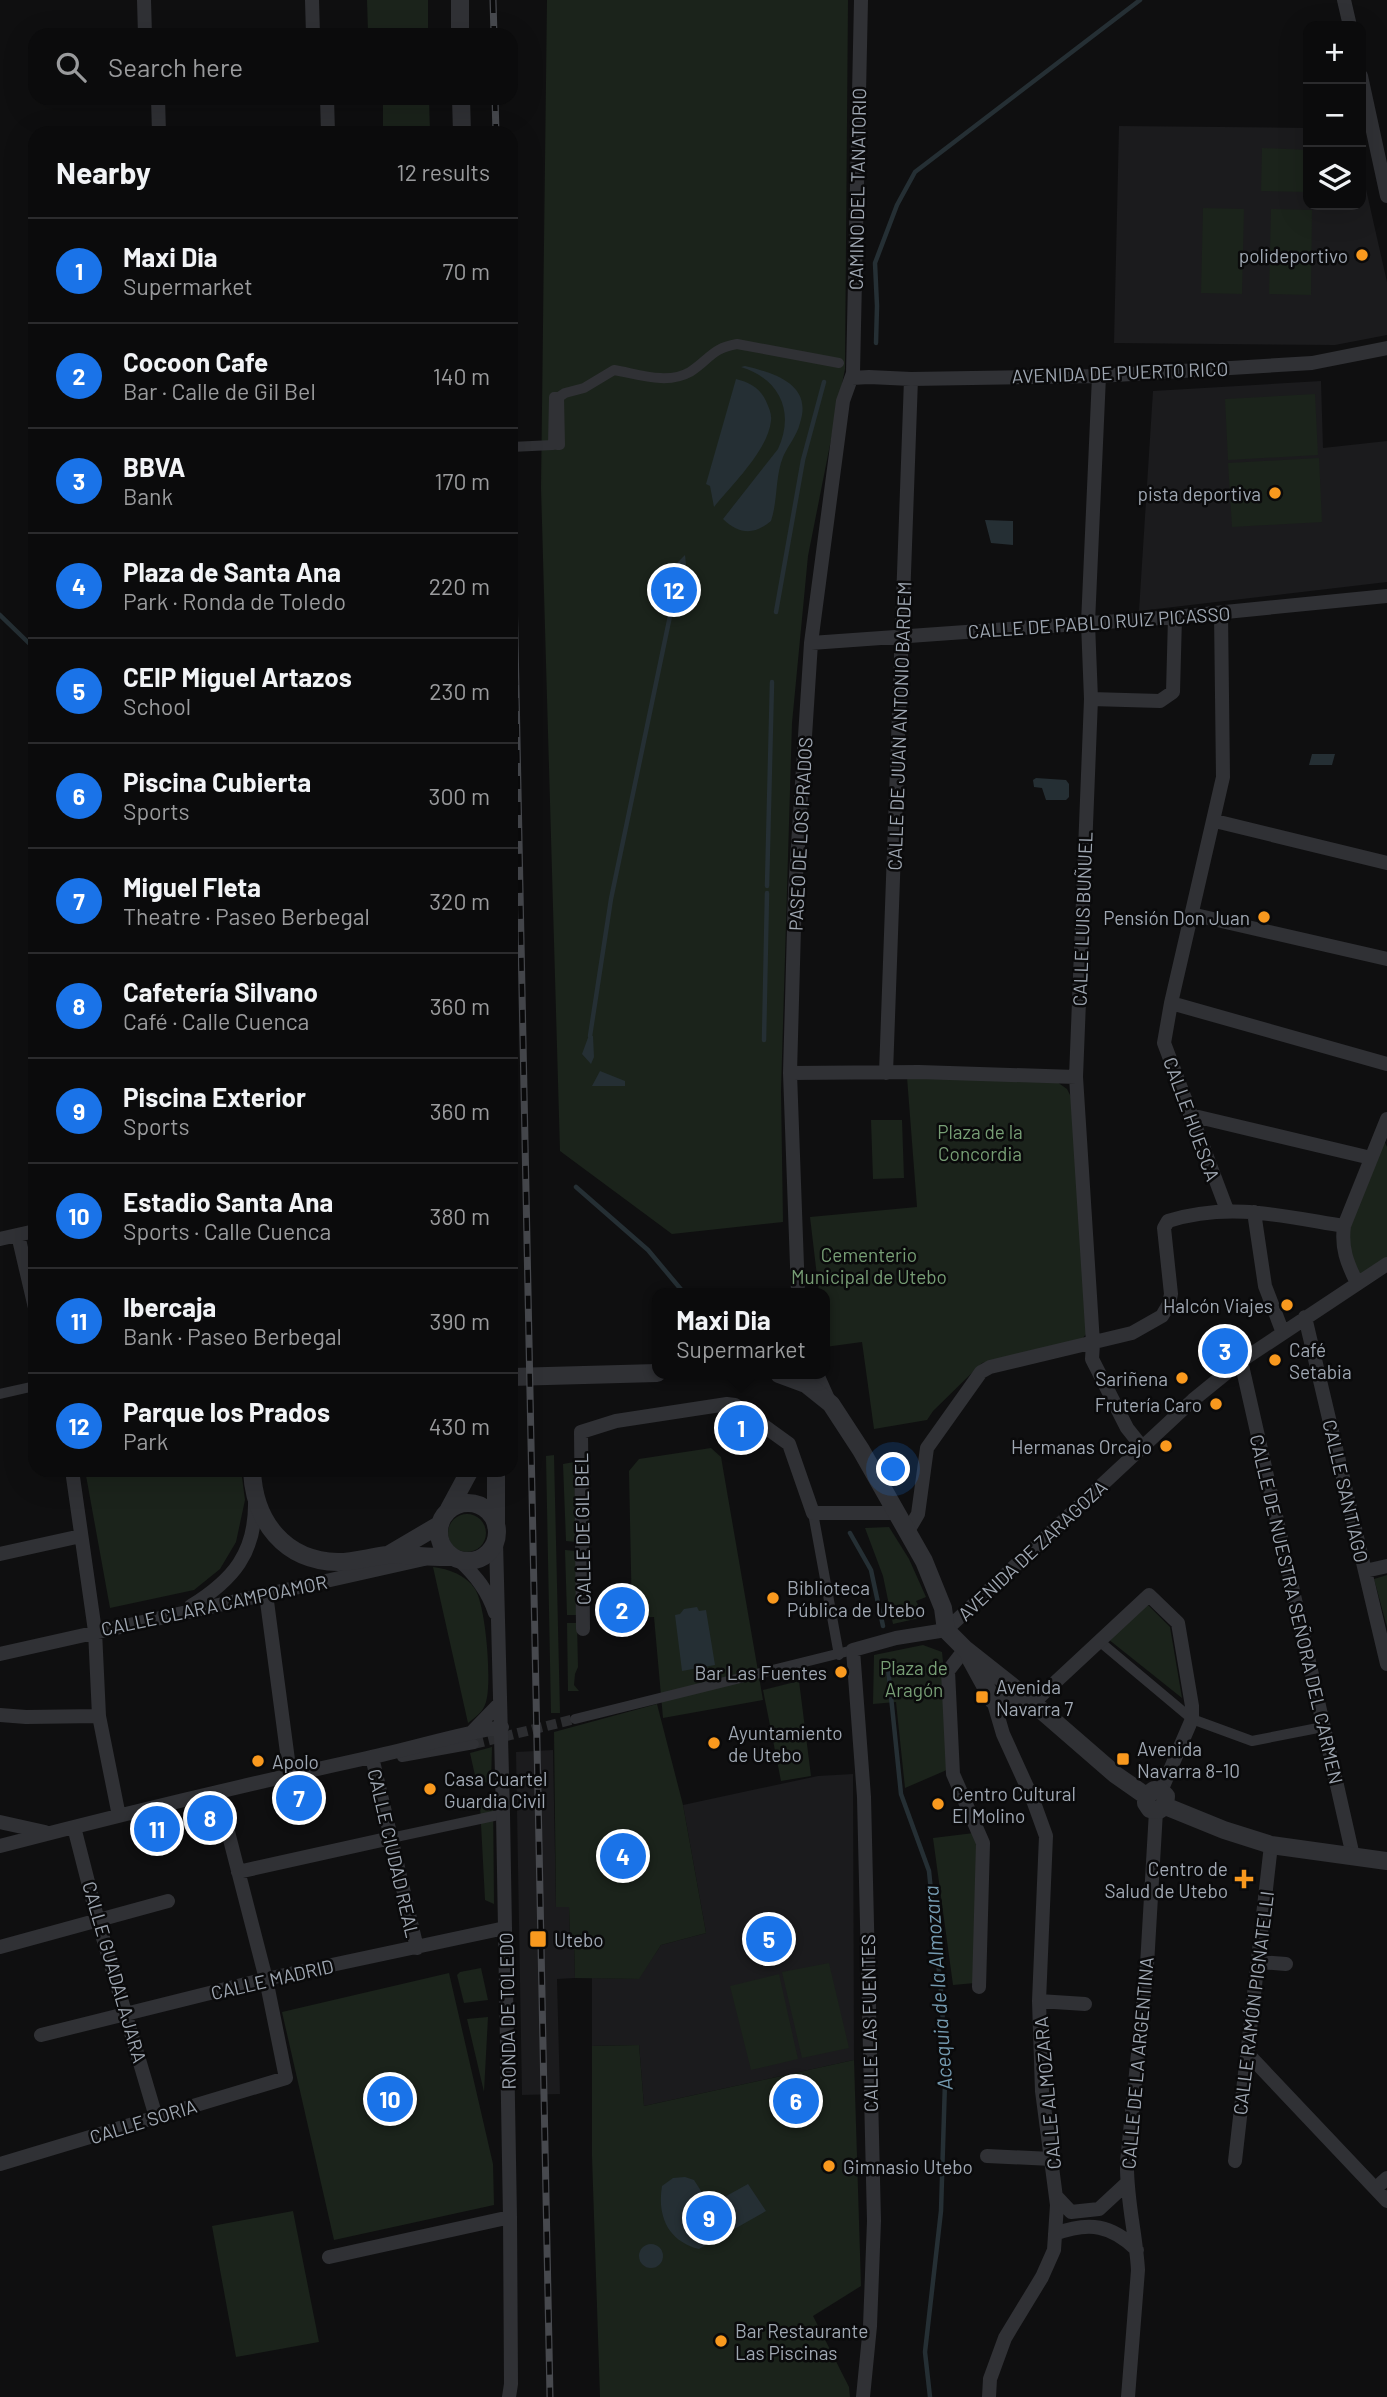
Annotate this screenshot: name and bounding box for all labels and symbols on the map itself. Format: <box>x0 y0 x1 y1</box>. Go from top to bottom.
street label: CAMINO DEL TANATORIO <box>844 88 870 290</box>
place label: polideportivo <box>1239 244 1348 267</box>
marker: polideportivo <box>1354 247 1370 263</box>
street label: AVENIDA DE PUERTO RICO <box>1011 357 1229 387</box>
place label: pista deportiva <box>1137 482 1261 505</box>
marker: pista deportiva <box>1267 485 1283 501</box>
pin: 12 <box>651 564 697 616</box>
street label: CALLE DE JUAN ANTONIO BARDEM <box>882 581 916 871</box>
street label: CALLE DE PABLO RUIZ PICASSO <box>967 601 1231 643</box>
street label: PASEO DE LOS PRADOS <box>783 736 817 932</box>
street label: CALLE LUIS BUÑUEL <box>1067 831 1097 1007</box>
place label: Pensión Don Juan <box>1103 906 1250 929</box>
marker: Pensión Don Juan <box>1256 909 1272 925</box>
street label: CALLE HUESCA <box>1159 1054 1225 1184</box>
park label: Plaza de la Concordia <box>937 1120 1023 1165</box>
park label: Cementerio Municipal de Utebo <box>791 1243 947 1288</box>
place label: Halcón Viajes <box>1163 1294 1273 1317</box>
marker: Halcón Viajes <box>1279 1297 1295 1313</box>
pin: 3 <box>1202 1325 1248 1377</box>
place label: Café Setabia <box>1289 1338 1352 1383</box>
marker: Café Setabia <box>1267 1352 1283 1368</box>
place label: Sariñena <box>1095 1367 1168 1390</box>
marker: Sariñena <box>1174 1370 1190 1386</box>
place label: Frutería Caro <box>1095 1393 1202 1416</box>
marker: Frutería Caro <box>1208 1396 1224 1412</box>
pin: 1 <box>718 1402 764 1454</box>
street label: CALLE SANTIAGO <box>1318 1417 1374 1565</box>
street label: CALLE DE NUESTRA SEÑORA DEL CARMEN <box>1246 1432 1348 1786</box>
place label: Hermanas Orcajo <box>1011 1435 1152 1458</box>
marker: Hermanas Orcajo <box>1158 1438 1174 1454</box>
street label: CALLE DE GIL BEL <box>569 1452 595 1605</box>
your location <box>876 1452 910 1486</box>
street label: AVENIDA DE ZARAGOZA <box>953 1475 1111 1625</box>
street label: CALLE CLARA CAMPOAMOR <box>99 1570 329 1640</box>
place label: Biblioteca Pública de Utebo <box>787 1576 925 1621</box>
pin: 2 <box>599 1584 645 1636</box>
marker: Biblioteca Pública de Utebo <box>765 1590 781 1606</box>
park label: Plaza de Aragón <box>880 1656 948 1701</box>
place label: Bar Las Fuentes <box>695 1661 827 1684</box>
marker: Bar Las Fuentes <box>833 1664 849 1680</box>
place label: Avenida Navarra 7 <box>996 1675 1073 1720</box>
marker: Avenida Navarra 7 <box>974 1689 990 1705</box>
place label: Ayuntamiento de Utebo <box>728 1721 843 1766</box>
marker: Ayuntamiento de Utebo <box>706 1735 722 1751</box>
place label: Avenida Navarra 8-10 <box>1137 1737 1240 1782</box>
place label: Apolo <box>272 1750 319 1773</box>
marker: Avenida Navarra 8-10 <box>1115 1751 1131 1767</box>
marker: Apolo <box>250 1753 266 1769</box>
street label: CALLE CIUDAD REAL <box>363 1766 425 1940</box>
place label: Casa Cuartel Guardia Civil <box>444 1767 548 1812</box>
pin: 7 <box>276 1772 322 1824</box>
marker: Casa Cuartel Guardia Civil <box>422 1781 438 1797</box>
place label: Centro Cultural El Molino <box>952 1782 1076 1827</box>
pin: 8 <box>187 1792 233 1844</box>
marker: Centro Cultural El Molino <box>930 1796 946 1812</box>
pin: 11 <box>134 1803 180 1855</box>
pin: 4 <box>600 1830 646 1882</box>
place label: Centro de Salud de Utebo <box>1105 1857 1228 1902</box>
marker: Centro de Salud de Utebo <box>1234 1869 1254 1889</box>
street label: CALLE GUADALAJARA <box>78 1879 152 2065</box>
water label: Acequia de la Almozara <box>917 1885 957 2091</box>
street label: CALLE RAMÓN PIGNATELLI <box>1228 1890 1278 2116</box>
pin: 5 <box>746 1913 792 1965</box>
place label: Utebo <box>554 1928 604 1951</box>
marker: Utebo <box>528 1929 548 1949</box>
street label: RONDA DE TOLEDO <box>494 1932 520 2090</box>
street label: CALLE LAS FUENTES <box>856 1934 882 2112</box>
street label: CALLE MADRID <box>208 1954 336 2004</box>
street label: CALLE DE LA ARGENTINA <box>1116 1956 1158 2170</box>
street label: CALLE ALMOZARA <box>1029 2016 1065 2170</box>
pin: 10 <box>367 2073 413 2125</box>
pin: 6 <box>773 2075 819 2127</box>
street label: CALLE SORIA <box>87 2094 199 2148</box>
place label: Gimnasio Utebo <box>843 2155 973 2178</box>
marker: Gimnasio Utebo <box>821 2158 837 2174</box>
pin: 9 <box>686 2192 732 2244</box>
place label: Bar Restaurante Las Piscinas <box>735 2319 868 2364</box>
marker: Bar Restaurante Las Piscinas <box>713 2333 729 2349</box>

